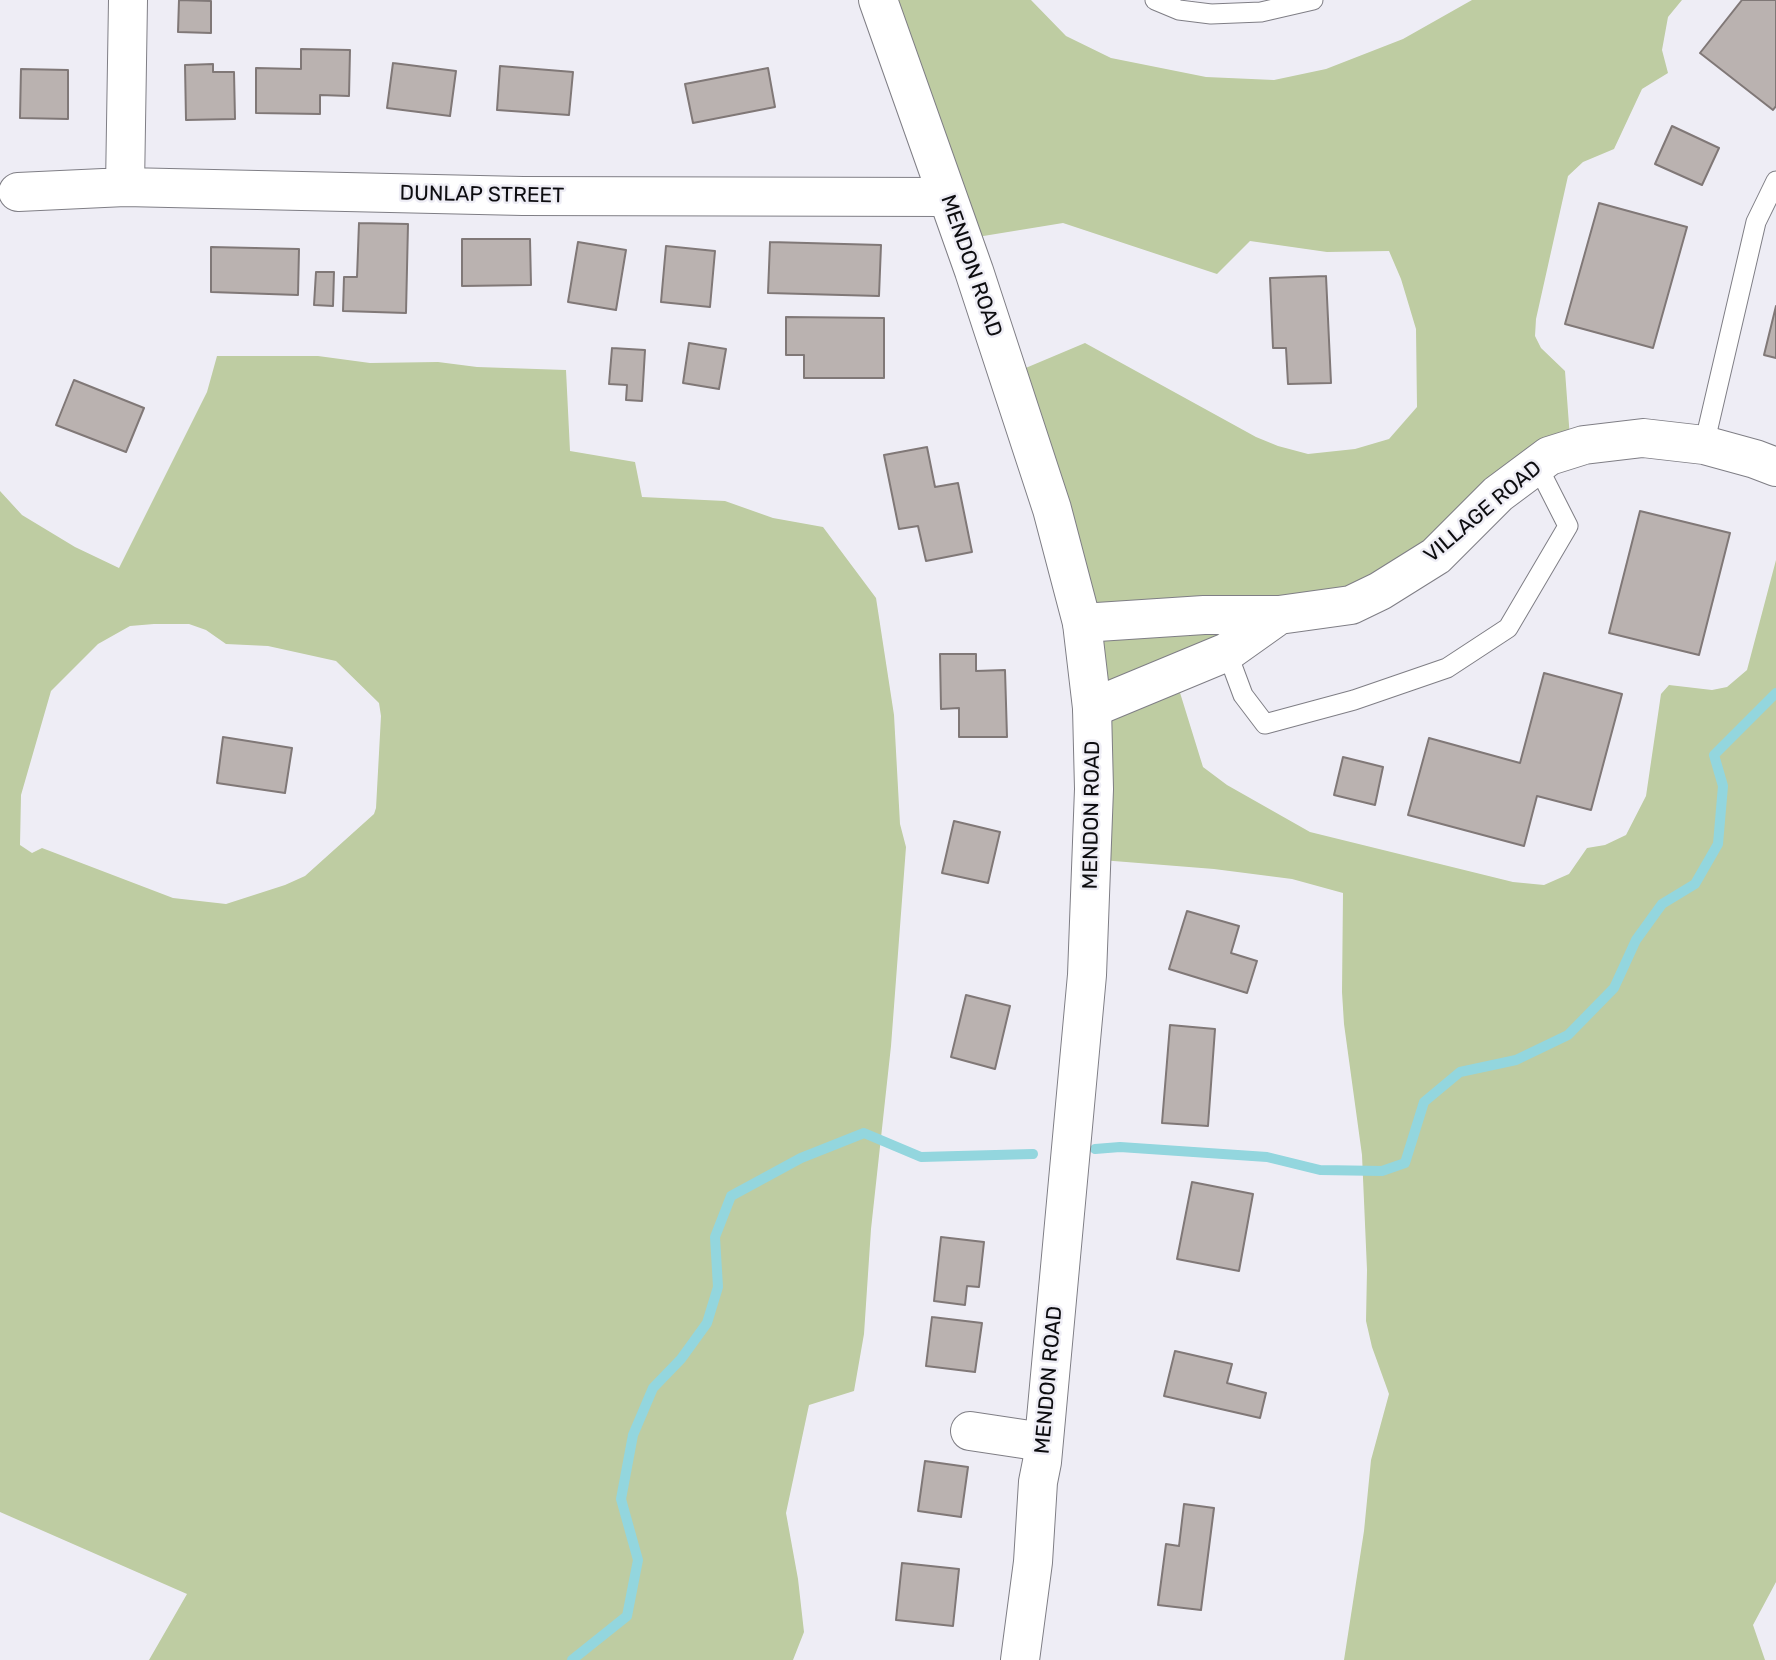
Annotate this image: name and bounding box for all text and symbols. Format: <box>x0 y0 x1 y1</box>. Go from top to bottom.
street label: DUNLAP STREET <box>399 181 565 209</box>
street label: MENDON ROAD <box>935 192 1007 340</box>
street label: VILLAGE ROAD <box>1419 456 1547 568</box>
street label: MENDON ROAD <box>1078 740 1106 890</box>
street label: MENDON ROAD <box>1030 1305 1068 1455</box>

